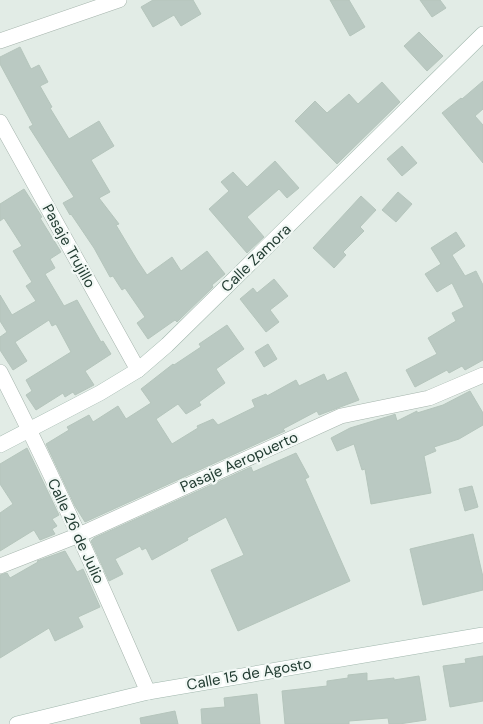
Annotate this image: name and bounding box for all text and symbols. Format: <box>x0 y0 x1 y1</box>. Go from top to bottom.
street label: Pasaje Trujillo <box>38 201 100 292</box>
street label: Calle Zamora <box>217 219 295 297</box>
street label: Pasaje Aeropuerto <box>177 427 301 497</box>
street label: Calle 26 de Julio <box>43 475 109 587</box>
street label: Calle 15 de Agosto <box>185 653 313 695</box>

